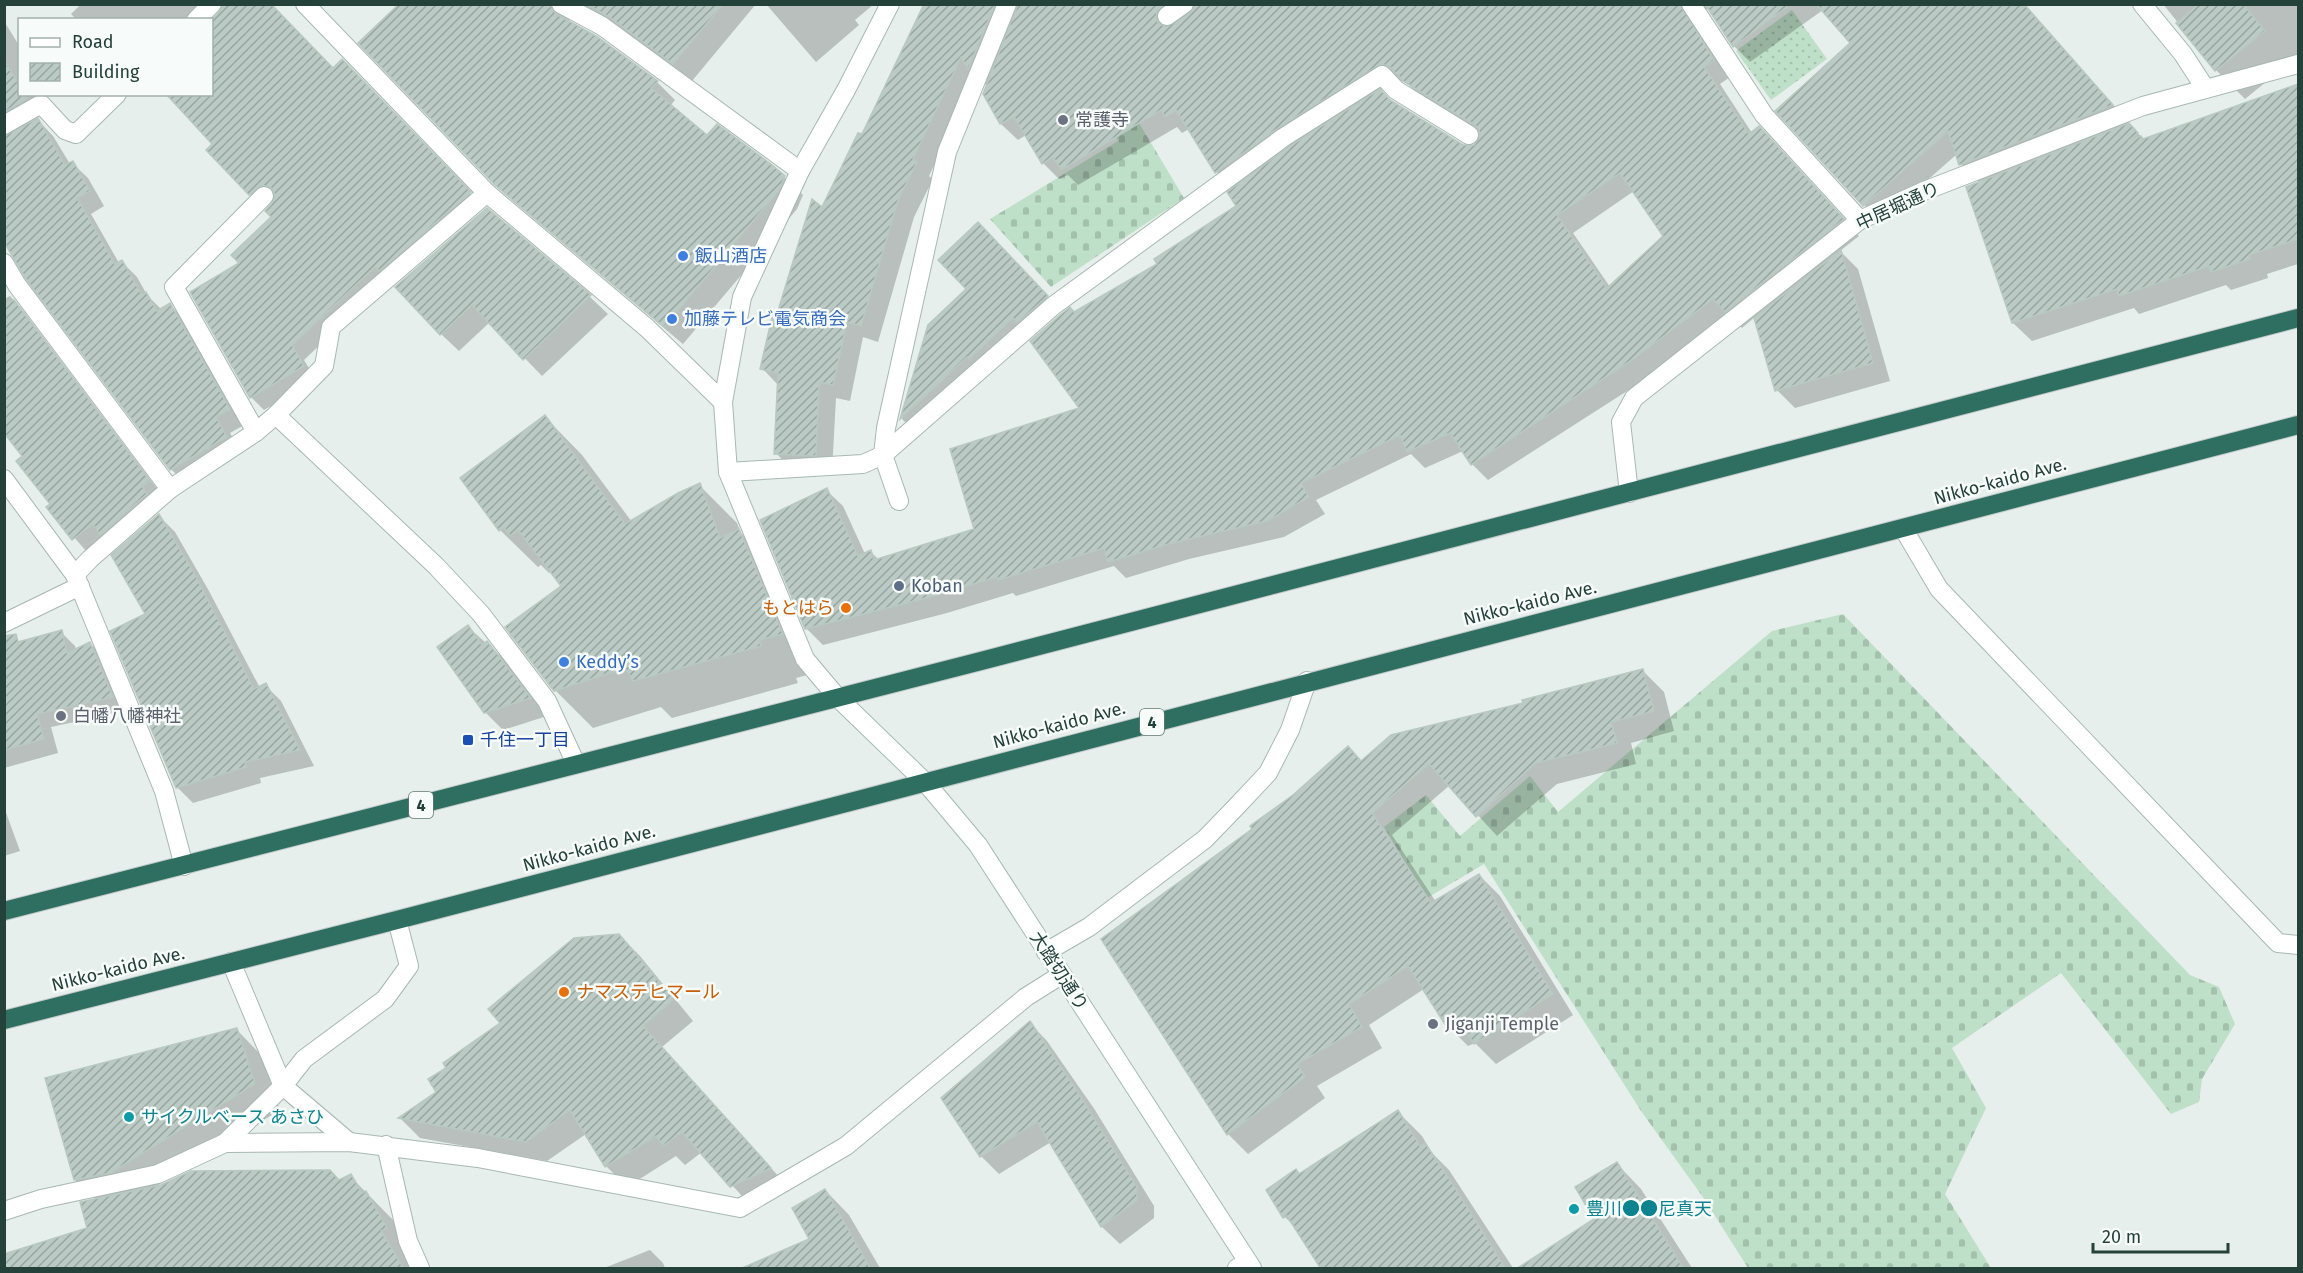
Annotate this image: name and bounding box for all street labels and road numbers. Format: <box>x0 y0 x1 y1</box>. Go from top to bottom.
street label: 中居堀通り <box>1853 177 1943 235</box>
street label: Nikko-kaido Ave. <box>1931 453 2069 509</box>
street label: Nikko-kaido Ave. <box>1461 576 1599 630</box>
street label: Nikko-kaido Ave. <box>990 697 1128 753</box>
road number: 4 <box>1140 709 1164 735</box>
road number: 4 <box>409 792 433 818</box>
street label: Nikko-kaido Ave. <box>520 820 658 876</box>
street label: 大踏切通り <box>1025 927 1093 1015</box>
street label: Nikko-kaido Ave. <box>49 942 187 996</box>

